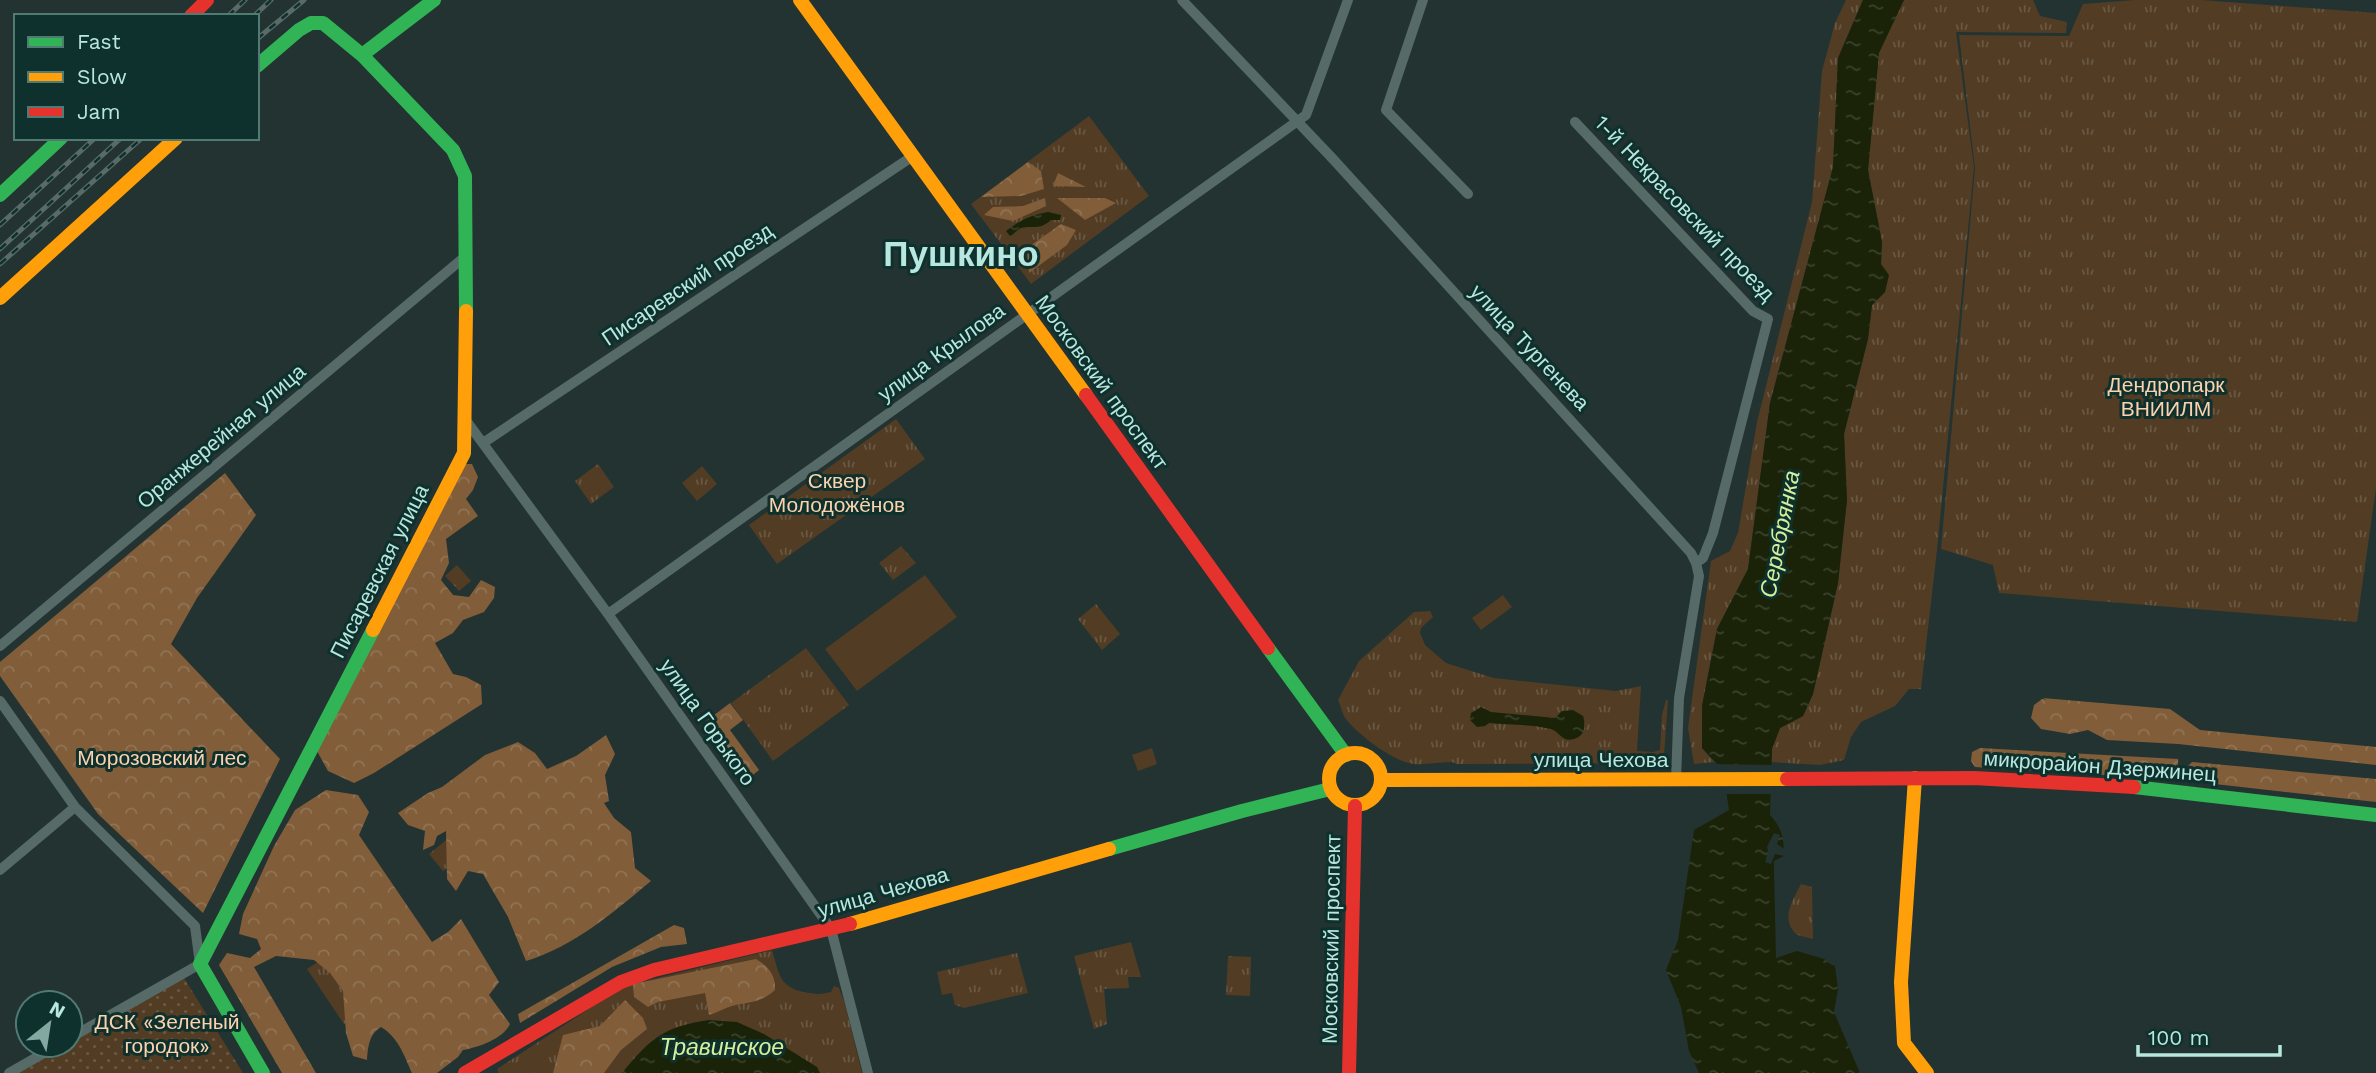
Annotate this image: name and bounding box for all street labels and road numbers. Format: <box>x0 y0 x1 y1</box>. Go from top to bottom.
street label: 1-й Некрасовский проезд <box>1590 110 1780 306</box>
street label: Писаревский проезд <box>597 217 777 351</box>
street label: улица Тургенева <box>1465 279 1595 415</box>
street label: Московский проспект <box>1030 290 1174 474</box>
street label: улица Крылова <box>873 297 1010 406</box>
street label: Оранжерейная улица <box>132 358 310 514</box>
street label: Писаревская улица <box>324 480 434 662</box>
street label: улица Горького <box>655 654 761 790</box>
street label: микрорайон Дзержинец <box>1983 745 2217 787</box>
street label: улица Чехова <box>1534 747 1669 772</box>
street label: Московский проспект <box>1317 834 1345 1044</box>
street label: улица Чехова <box>815 861 951 923</box>

